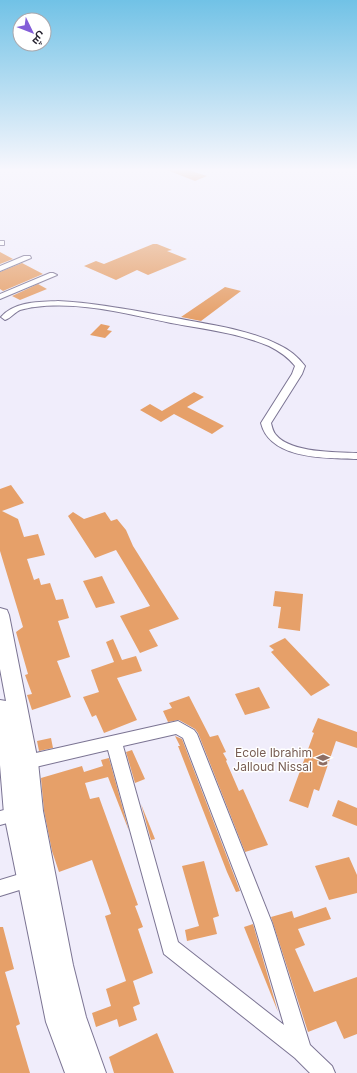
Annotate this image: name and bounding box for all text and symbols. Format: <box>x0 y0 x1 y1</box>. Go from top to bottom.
north arrow <box>12 12 52 52</box>
text: ش <box>29 29 49 49</box>
place label: Ecole Ibrahim Jalloud Nissal <box>233 745 312 774</box>
school or university icon: Ecole Ibrahim Jalloud Nissal <box>315 752 331 768</box>

